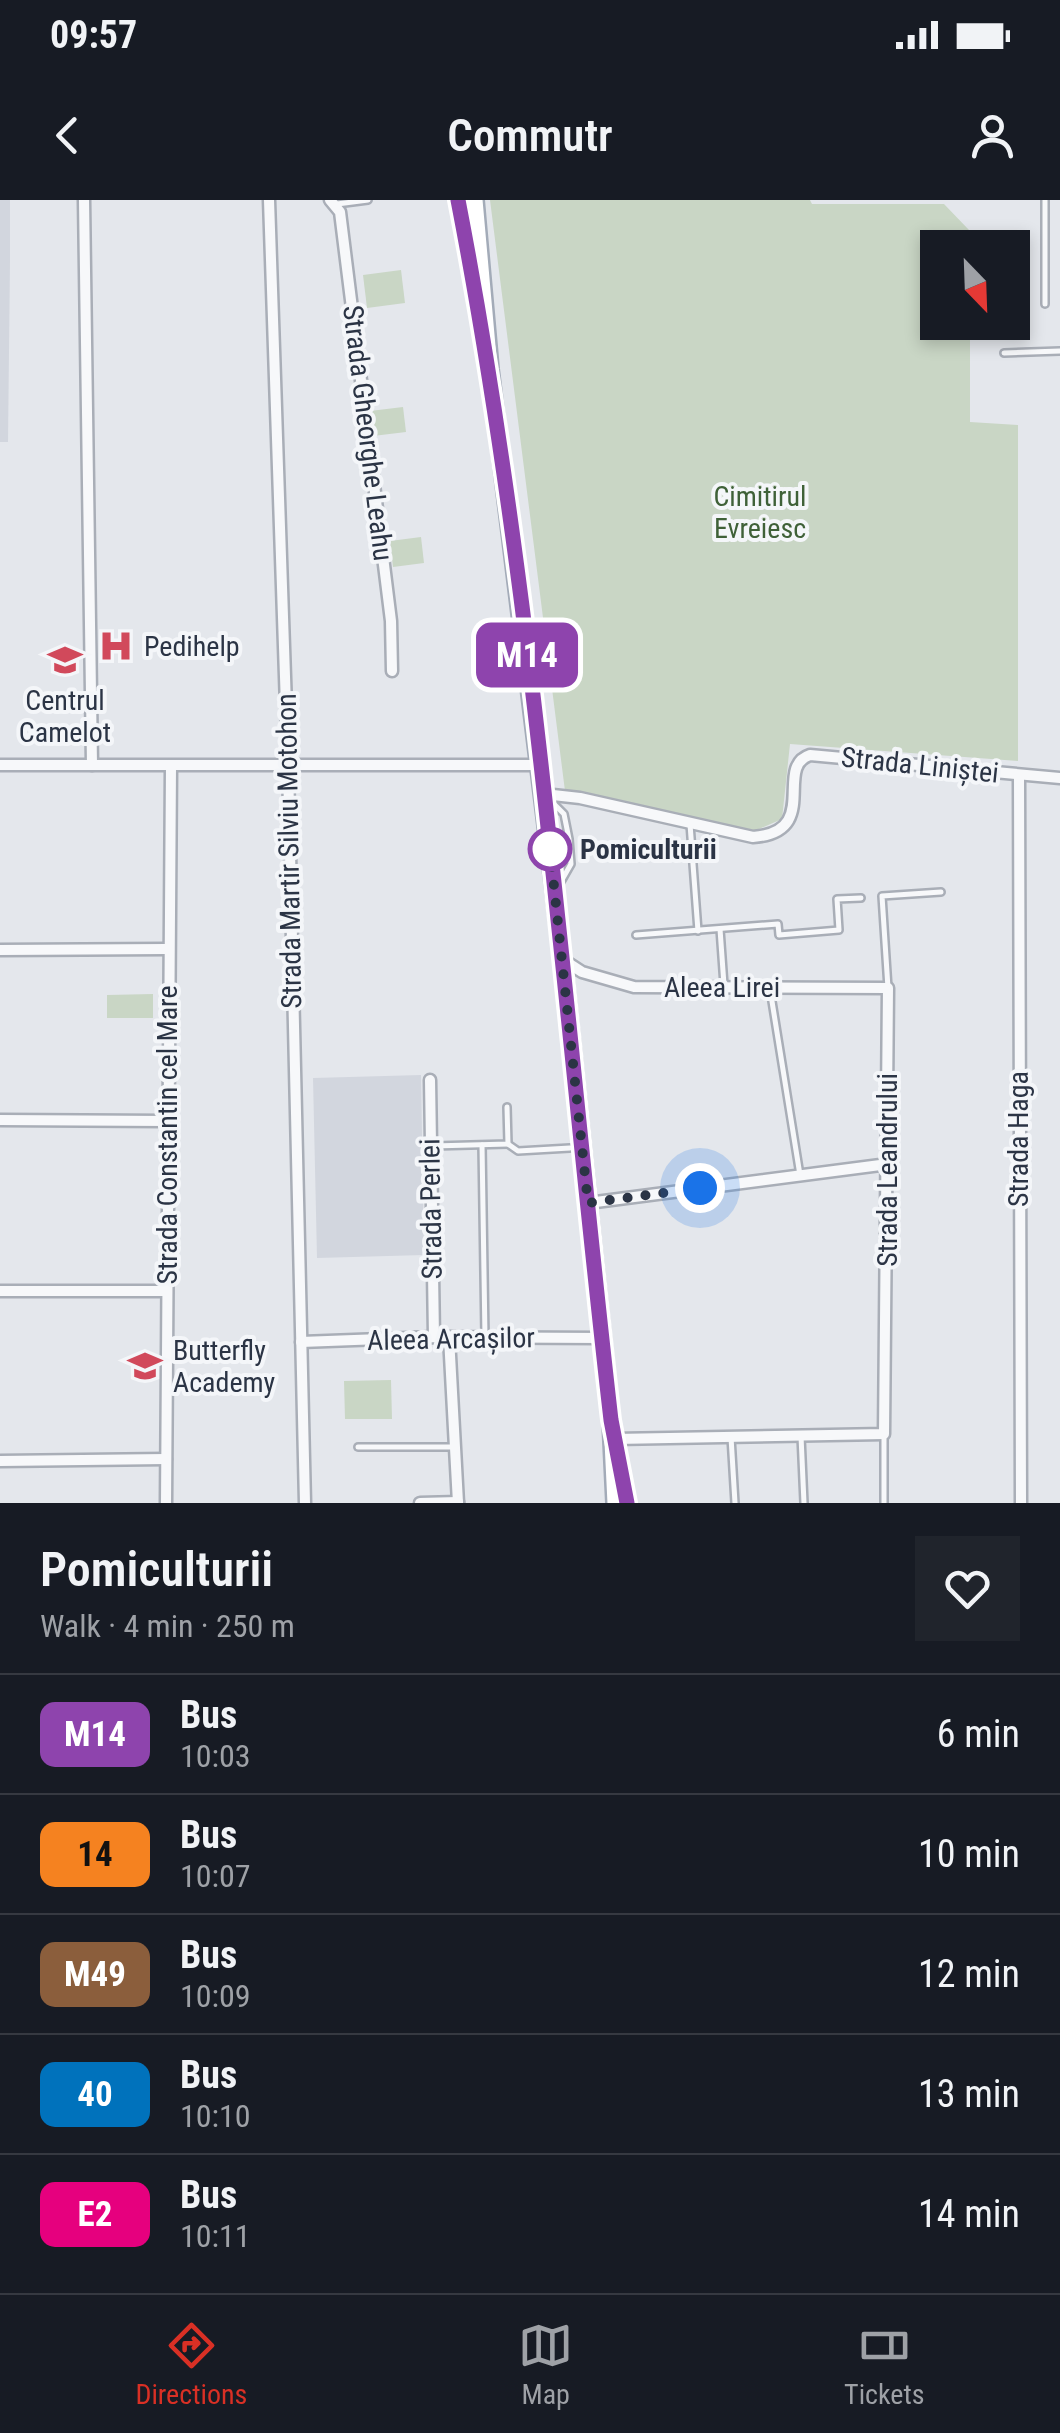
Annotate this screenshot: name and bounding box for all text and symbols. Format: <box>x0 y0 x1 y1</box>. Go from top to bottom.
text: 09:57 <box>50 13 137 57</box>
icon: back <box>40 108 95 163</box>
icon: person <box>965 108 1020 163</box>
text: Commutr <box>447 109 613 162</box>
north arrow <box>920 230 1030 340</box>
map controls <box>920 230 1030 340</box>
street label: Strada Gheorghe Leahu <box>336 303 400 563</box>
park label: Cimitirul Evreiesc <box>713 480 807 545</box>
line badge: M14 <box>470 622 584 688</box>
hospital icon: Pedihelp <box>97 627 135 665</box>
place label: Pedihelp <box>144 630 240 663</box>
text: M14 <box>496 635 558 676</box>
school or university icon: Centrul Camelot <box>46 641 84 679</box>
place label: Centrul Camelot <box>19 684 111 749</box>
street label: Strada Martir Silviu Motohon <box>270 693 308 1009</box>
street label: Strada Liniștei <box>840 740 1000 790</box>
marker: Pomiculturii <box>529 828 571 870</box>
place label: Pomiculturii <box>580 833 717 866</box>
street label: Aleea Lirei <box>664 971 780 1004</box>
street label: Strada Constantin cel Mare <box>151 985 184 1285</box>
street label: Strada Haga <box>1002 1071 1035 1207</box>
street label: Strada Leandrului <box>871 1073 904 1267</box>
street label: Strada Perlei <box>413 1138 449 1280</box>
your location <box>675 1163 725 1213</box>
street label: Aleea Arcașilor <box>367 1321 535 1357</box>
place label: Butterfly Academy <box>173 1334 276 1399</box>
school or university icon: Butterfly Academy <box>126 1347 164 1385</box>
button: heart <box>915 1536 1020 1641</box>
text: Pomiculturii <box>40 1541 273 1598</box>
text: Walk · 4 min · 250 m <box>40 1607 295 1645</box>
text: Bus <box>180 1693 237 1737</box>
text: 6 min <box>937 1712 1020 1756</box>
text: M14 <box>64 1714 126 1755</box>
text: 10:03 <box>180 1737 251 1775</box>
text: Bus <box>180 1813 237 1857</box>
text: 10 min <box>918 1832 1020 1876</box>
text: 14 <box>77 1834 113 1875</box>
text: 10:07 <box>180 1857 251 1895</box>
text: Bus <box>180 1933 237 1977</box>
text: 12 min <box>918 1952 1020 1996</box>
text: M49 <box>64 1954 126 1995</box>
text: 10:09 <box>180 1977 251 2015</box>
text: Bus <box>180 2053 237 2097</box>
text: 13 min <box>918 2072 1020 2116</box>
text: 40 <box>77 2074 113 2115</box>
text: 10:10 <box>180 2097 251 2135</box>
text: Bus <box>180 2173 237 2217</box>
text: 14 min <box>918 2192 1020 2236</box>
text: E2 <box>78 2194 112 2235</box>
text: 10:11 <box>180 2217 251 2255</box>
tab: Directions <box>135 2318 247 2411</box>
tab: Map <box>518 2318 573 2411</box>
tab: Tickets <box>844 2318 925 2411</box>

